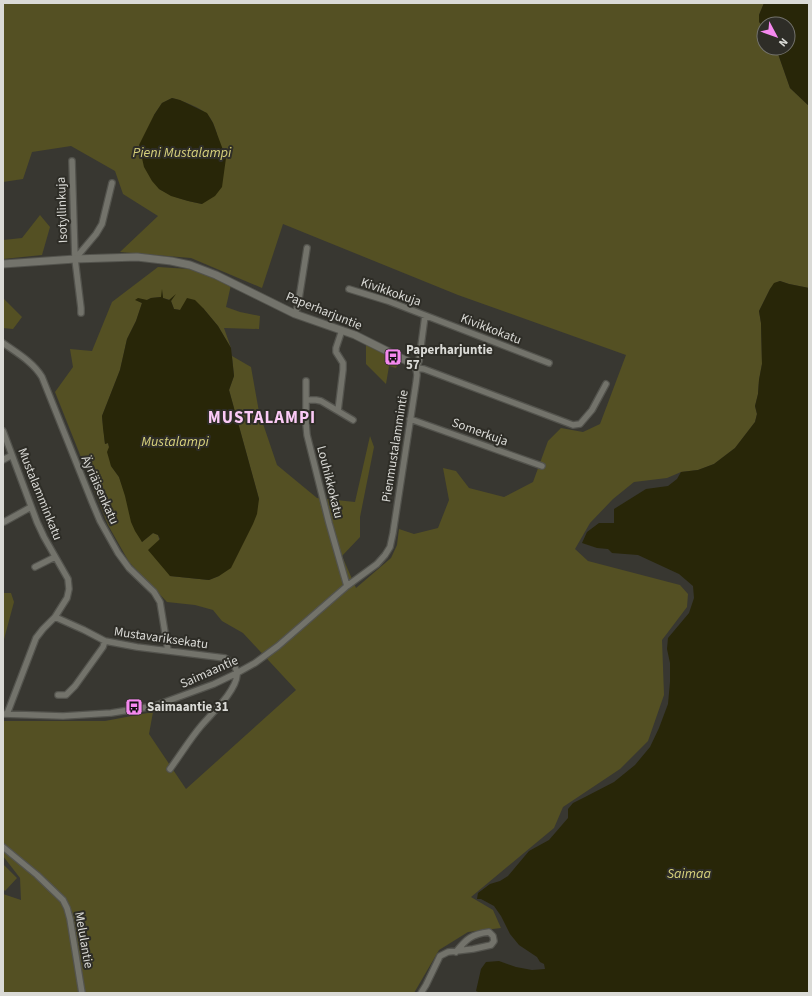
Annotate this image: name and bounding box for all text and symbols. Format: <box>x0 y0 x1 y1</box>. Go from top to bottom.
north arrow <box>756 16 796 56</box>
text: N <box>775 35 791 50</box>
water label: Pieni Mustalampi <box>133 143 232 163</box>
street label: Isotyllinkuja <box>52 177 72 243</box>
street label: Kivikkokuja <box>358 273 424 311</box>
street label: Paperharjuntie <box>283 287 365 335</box>
street label: Kivikkokatu <box>458 309 524 349</box>
place label: Paperharjuntie 57 <box>406 341 493 374</box>
bus stop icon: Paperharjuntie 57 <box>383 347 403 367</box>
street label: Pienmustalammintie <box>377 388 413 504</box>
district label: MUSTALAMPI <box>208 406 316 430</box>
street label: Somerkuja <box>449 413 511 451</box>
water label: Mustalampi <box>141 432 210 452</box>
street label: Louhikkokatu <box>312 444 348 520</box>
street label: Mustalamminkatu <box>13 445 67 543</box>
street label: Äyriäisenkatu <box>77 453 123 527</box>
street label: Mustavariksekatu <box>113 622 209 654</box>
street label: Saimaantie <box>177 651 241 693</box>
bus stop icon: Saimaantie 31 <box>124 697 144 717</box>
place label: Saimaantie 31 <box>147 698 229 716</box>
water label: Saimaa <box>667 864 712 884</box>
street label: Melulantie <box>70 910 98 970</box>

